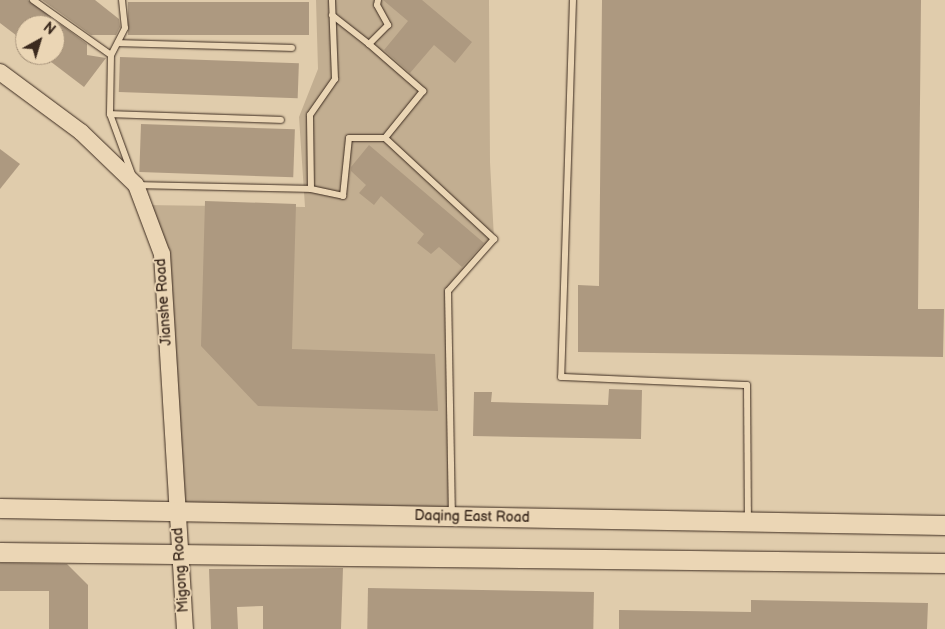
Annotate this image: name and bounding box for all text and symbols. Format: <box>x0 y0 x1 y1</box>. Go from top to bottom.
north arrow <box>15 15 65 65</box>
text: N <box>40 19 59 39</box>
street label: Jianshe Road <box>153 258 175 346</box>
street label: Daqing East Road <box>414 508 530 526</box>
street label: Migong Road <box>170 527 192 613</box>

